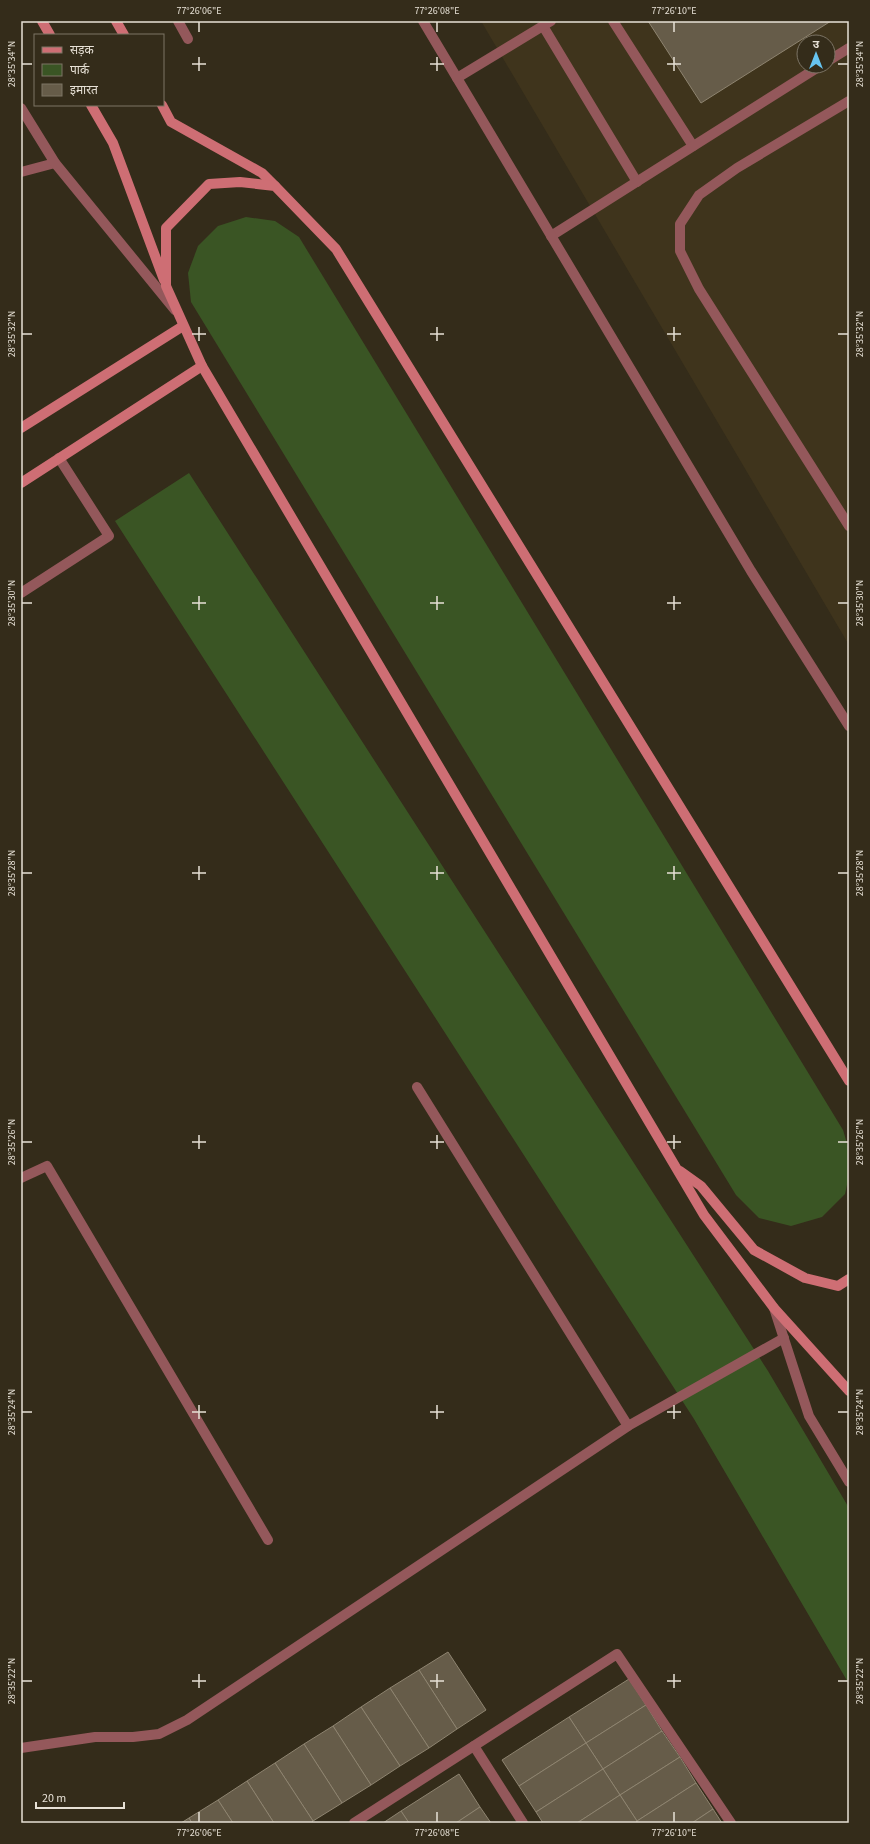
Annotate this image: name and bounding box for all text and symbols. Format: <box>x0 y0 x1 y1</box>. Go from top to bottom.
text: 77°26'06"E <box>176 4 222 18</box>
text: 77°26'08"E <box>414 4 460 18</box>
text: 77°26'10"E <box>651 4 697 18</box>
legend <box>34 34 164 106</box>
north arrow <box>796 34 836 74</box>
text: उ <box>813 37 820 52</box>
text: 28°35'34"N <box>5 41 19 87</box>
text: 28°35'34"N <box>853 41 867 87</box>
text: सड़क <box>70 42 95 59</box>
text: पार्क <box>70 62 90 79</box>
text: इमारत <box>70 82 99 99</box>
text: 28°35'32"N <box>5 311 19 357</box>
text: 28°35'32"N <box>853 311 867 357</box>
text: 28°35'30"N <box>5 580 19 626</box>
text: 28°35'30"N <box>853 580 867 626</box>
text: 28°35'28"N <box>5 850 19 896</box>
text: 28°35'28"N <box>853 850 867 896</box>
text: 28°35'26"N <box>5 1119 19 1165</box>
text: 28°35'26"N <box>853 1119 867 1165</box>
text: 28°35'24"N <box>5 1389 19 1435</box>
text: 28°35'24"N <box>853 1389 867 1435</box>
text: 28°35'22"N <box>5 1658 19 1704</box>
text: 28°35'22"N <box>853 1658 867 1704</box>
scale bar <box>36 1784 124 1810</box>
text: 20 m <box>42 1790 66 1807</box>
text: 77°26'06"E <box>176 1826 222 1840</box>
text: 77°26'08"E <box>414 1826 460 1840</box>
text: 77°26'10"E <box>651 1826 697 1840</box>

